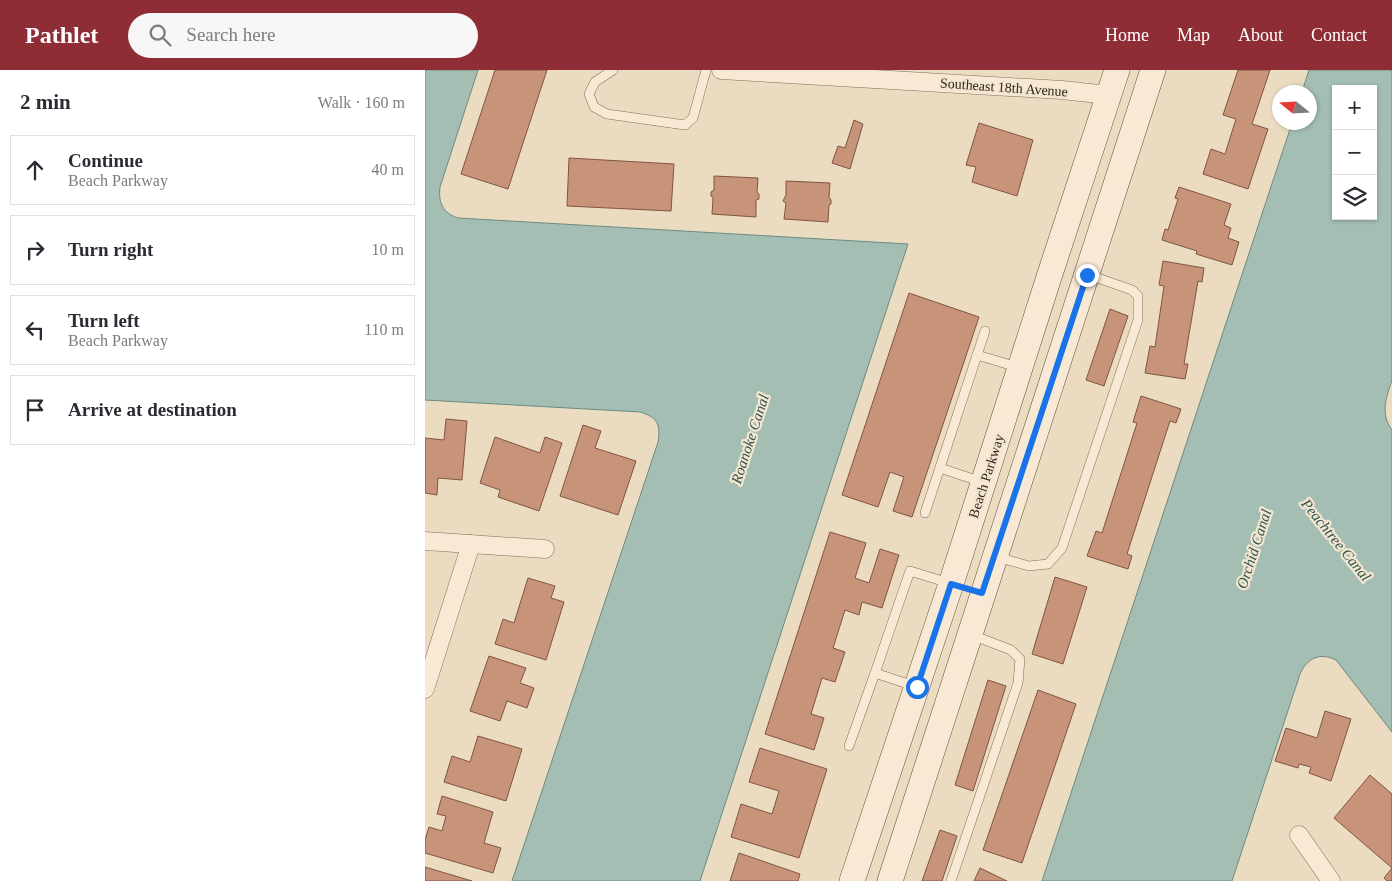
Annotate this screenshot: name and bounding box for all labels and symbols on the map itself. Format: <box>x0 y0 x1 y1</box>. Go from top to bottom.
street label: Southeast 18th Avenue <box>940 76 1068 99</box>
north arrow <box>1272 85 1317 130</box>
route end <box>1076 264 1099 287</box>
water label: Roanoke Canal <box>728 392 772 487</box>
street label: Beach Parkway <box>966 432 1007 520</box>
water label: Peachtree Canal <box>1297 495 1374 584</box>
water label: Orchid Canal <box>1234 507 1274 591</box>
route start <box>906 676 929 699</box>

